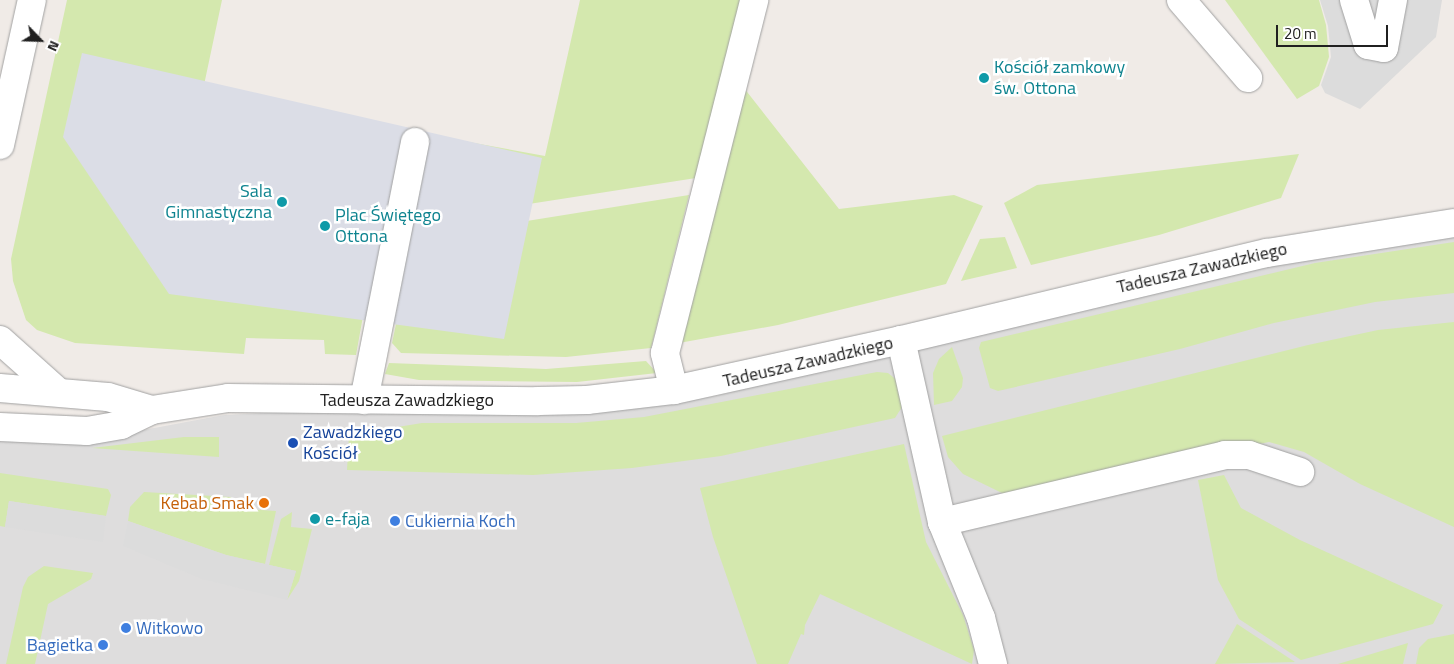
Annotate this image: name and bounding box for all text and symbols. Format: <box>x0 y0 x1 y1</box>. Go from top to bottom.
north arrow <box>15 15 65 65</box>
scale bar <box>1279 15 1392 47</box>
text: 20 m <box>1284 22 1317 45</box>
text: N <box>43 38 66 55</box>
place label: Kościół zamkowy św. Ottona <box>994 57 1125 100</box>
marker: Kościół zamkowy św. Ottona <box>978 72 990 84</box>
place label: Sala Gimnastyczna <box>165 181 272 223</box>
marker: Sala Gimnastyczna <box>276 196 288 208</box>
place label: Plac Świętego Ottona <box>335 205 441 248</box>
marker: Plac Świętego Ottona <box>319 220 331 232</box>
street label: Tadeusza Zawadzkiego <box>1115 238 1289 298</box>
street label: Tadeusza Zawadzkiego <box>721 332 895 392</box>
street label: Tadeusza Zawadzkiego <box>320 389 494 411</box>
place label: Zawadzkiego Kościół <box>303 422 402 464</box>
marker: Zawadzkiego Kościół <box>287 437 299 449</box>
place label: Kebab Smak <box>161 492 254 514</box>
marker: Kebab Smak <box>258 497 270 509</box>
place label: e-faja <box>325 508 370 530</box>
place label: Cukiernia Koch <box>405 510 516 532</box>
marker: e-faja <box>309 513 321 525</box>
marker: Cukiernia Koch <box>389 515 401 527</box>
place label: Witkowo <box>136 617 203 639</box>
marker: Witkowo <box>120 622 132 634</box>
place label: Bagietka <box>27 634 93 656</box>
marker: Bagietka <box>97 639 109 651</box>

